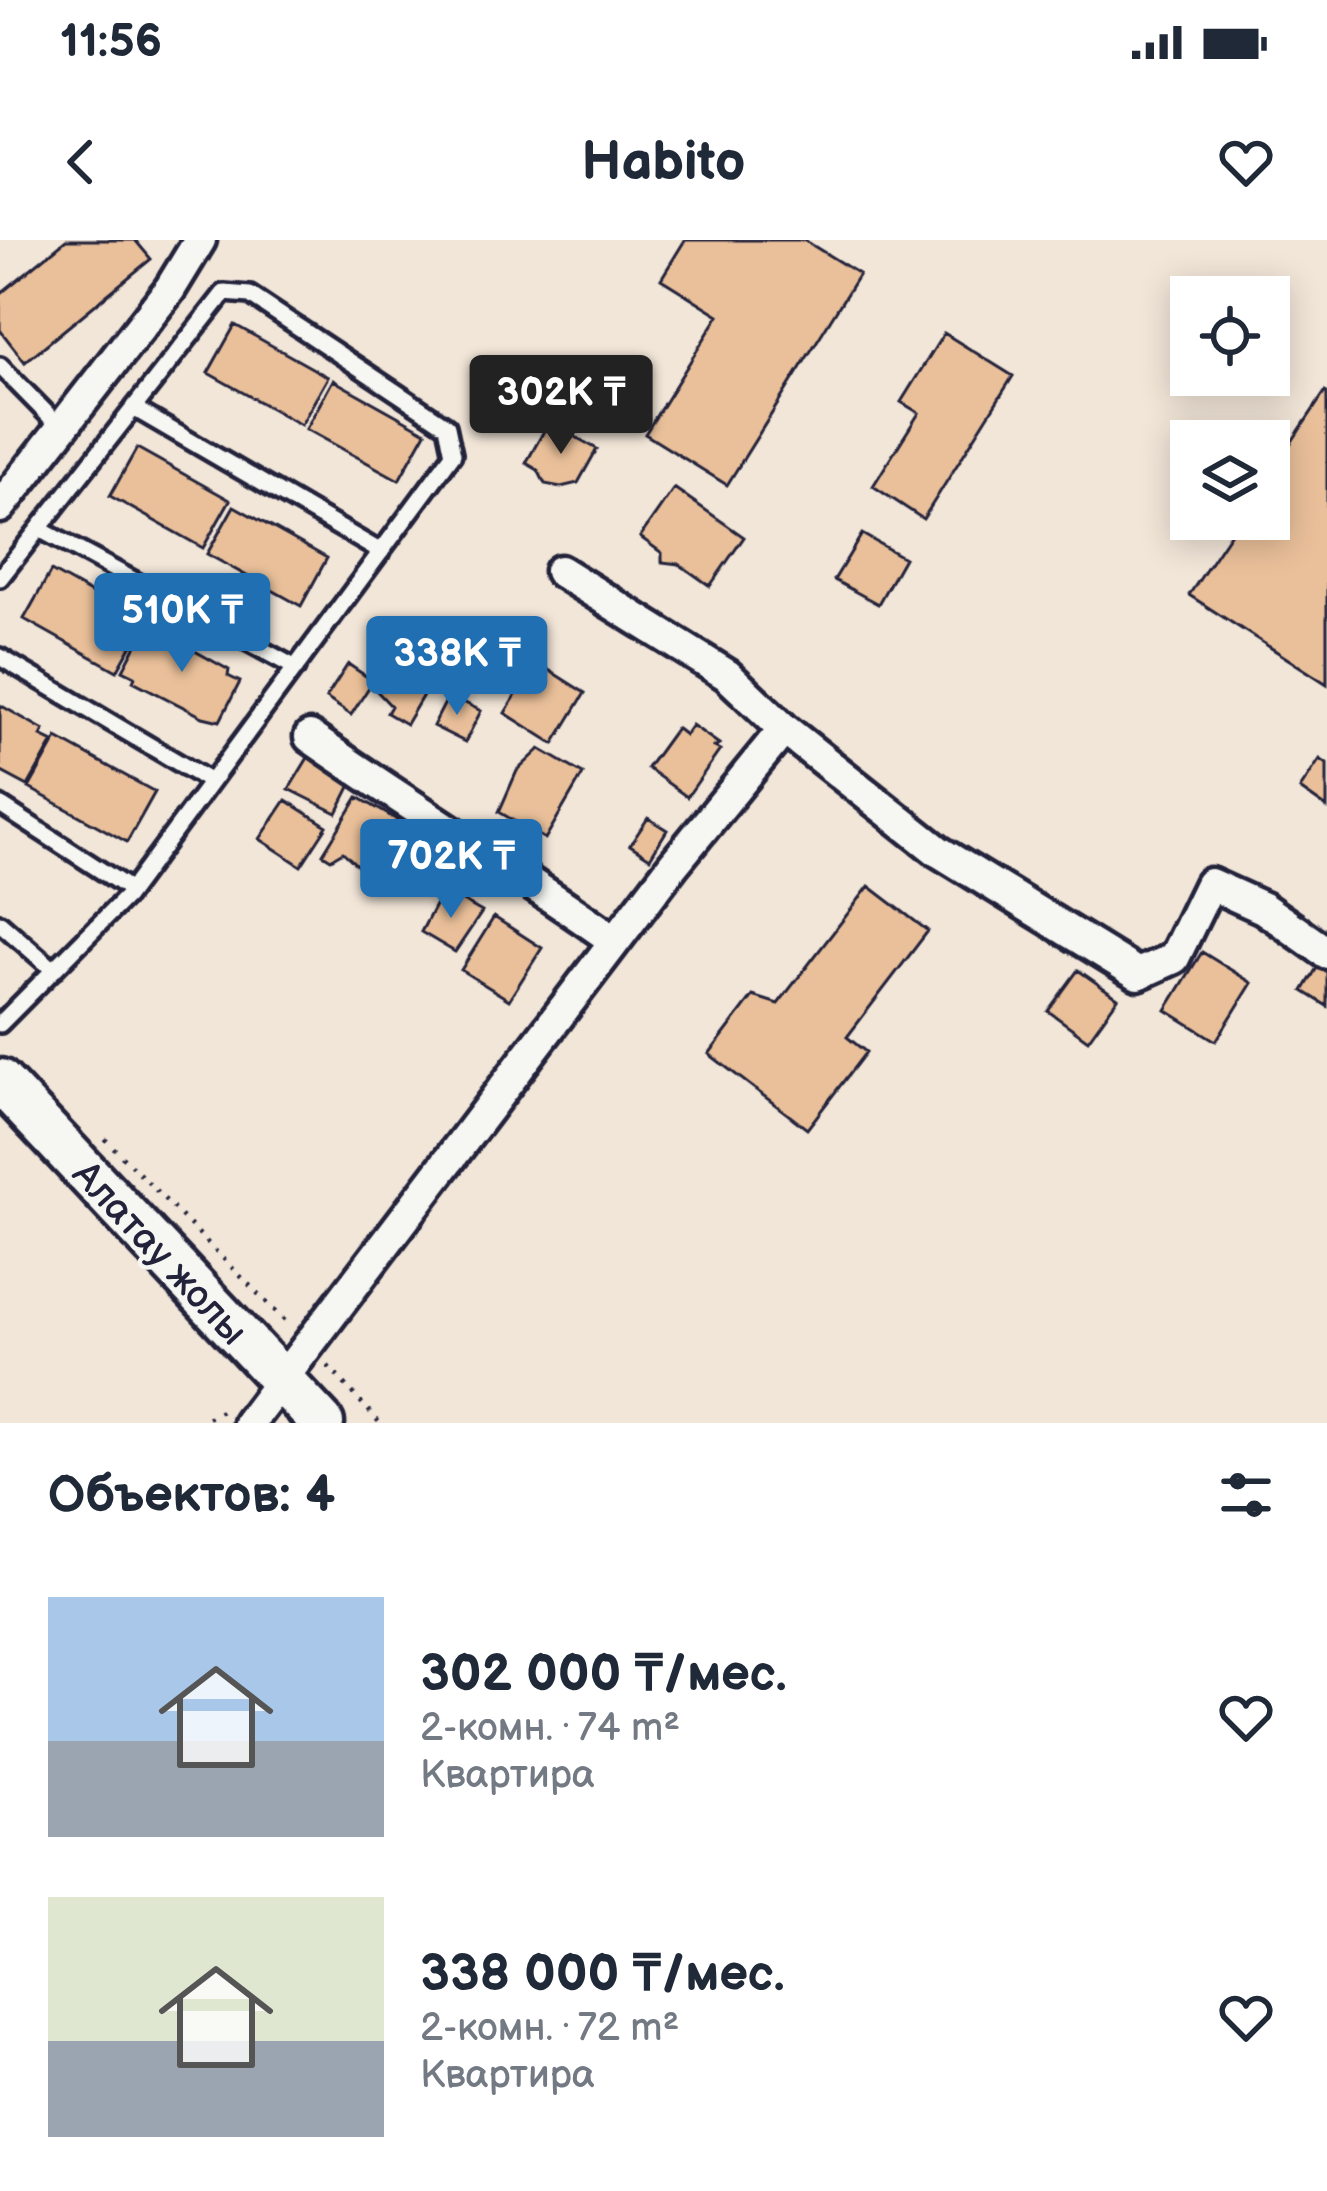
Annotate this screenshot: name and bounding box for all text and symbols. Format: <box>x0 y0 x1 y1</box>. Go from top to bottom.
text: 11:56 <box>60 15 162 70</box>
icon: back <box>48 129 114 195</box>
icon: heart <box>1213 129 1279 195</box>
text: Habito <box>582 130 745 195</box>
map controls <box>1170 276 1290 540</box>
button: locate <box>1170 276 1290 396</box>
pin: 302K ₸ <box>463 355 659 457</box>
text: 302K ₸ <box>497 370 625 417</box>
button: layers <box>1170 420 1290 540</box>
pin: 510K ₸ <box>84 573 280 675</box>
text: 510K ₸ <box>121 588 243 635</box>
pin: 338K ₸ <box>359 616 555 718</box>
text: 338K ₸ <box>393 631 521 678</box>
pin: 702K ₸ <box>353 819 549 921</box>
text: 702K ₸ <box>387 834 515 881</box>
street label: Алатау жолы <box>61 1151 256 1355</box>
icon: filters <box>1213 1462 1279 1528</box>
text: Объектов: 4 <box>48 1465 335 1526</box>
text: 302 000 ₸/мес. <box>420 1644 787 1705</box>
icon: home <box>144 1645 288 1789</box>
icon: heart <box>1213 1684 1279 1750</box>
text: 2-комн. · 74 m² <box>420 1705 680 1752</box>
text: Квартира <box>420 1752 595 1799</box>
text: 338 000 ₸/мес. <box>420 1944 785 2005</box>
icon: home <box>144 1945 288 2089</box>
icon: heart <box>1213 1984 1279 2050</box>
text: 2-комн. · 72 m² <box>420 2005 679 2052</box>
text: Квартира <box>420 2052 595 2099</box>

